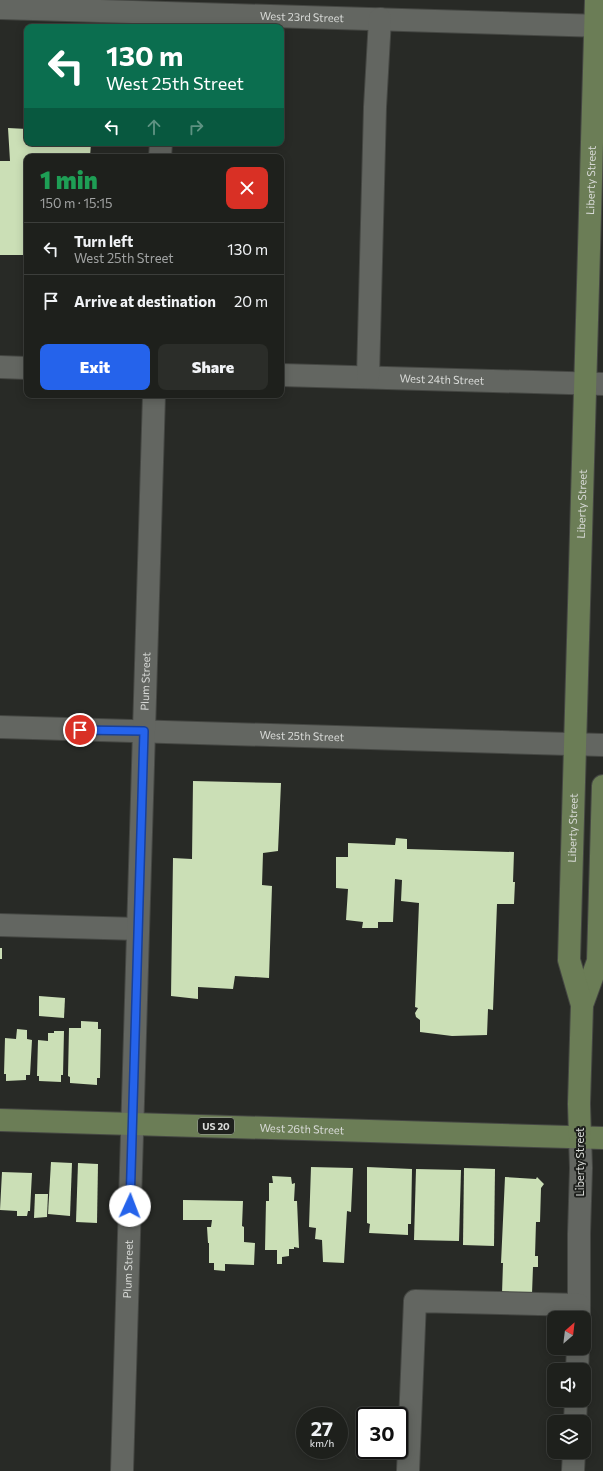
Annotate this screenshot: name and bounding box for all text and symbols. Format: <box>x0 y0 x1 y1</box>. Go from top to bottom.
street label: West 23rd Street <box>260 9 345 24</box>
text: 130 m <box>106 38 183 72</box>
icon: left <box>40 40 92 92</box>
text: West 25th Street <box>106 72 244 94</box>
icon: left <box>101 116 123 138</box>
icon: ahead <box>143 116 165 138</box>
icon: right <box>185 116 207 138</box>
street label: Liberty Street <box>583 145 598 215</box>
text: 1 min <box>40 165 98 194</box>
button: close <box>226 167 268 209</box>
text: 150 m · 15:15 <box>40 195 113 211</box>
text: Turn left <box>74 232 133 250</box>
icon: left <box>40 238 62 260</box>
text: 130 m <box>227 240 268 258</box>
text: West 25th Street <box>74 250 174 266</box>
icon: arrive <box>40 290 62 312</box>
text: Arrive at destination <box>74 292 216 310</box>
text: 20 m <box>234 292 268 310</box>
button: Exit <box>40 344 150 390</box>
button: Share <box>158 344 268 390</box>
street label: West 24th Street <box>400 371 485 387</box>
street label: Liberty Street <box>574 469 589 539</box>
street label: Plum Street <box>138 651 152 711</box>
pin <box>63 713 97 747</box>
icon: arrive <box>69 719 91 741</box>
street label: West 25th Street <box>260 728 345 743</box>
street label: Liberty Street <box>565 793 580 863</box>
road number: US 20 <box>198 1118 234 1134</box>
street label: West 26th Street <box>259 1121 345 1136</box>
street label: Liberty Street <box>573 1127 586 1197</box>
position arrow <box>109 1185 151 1227</box>
street label: Plum Street <box>120 1239 135 1299</box>
north arrow <box>547 1311 591 1355</box>
map controls <box>547 1311 591 1459</box>
button: sound <box>547 1363 591 1407</box>
speed limit sign: 30 <box>356 1407 408 1459</box>
button: layers <box>547 1415 591 1459</box>
text: 27 <box>311 1416 333 1440</box>
text: km/h <box>310 1437 334 1449</box>

